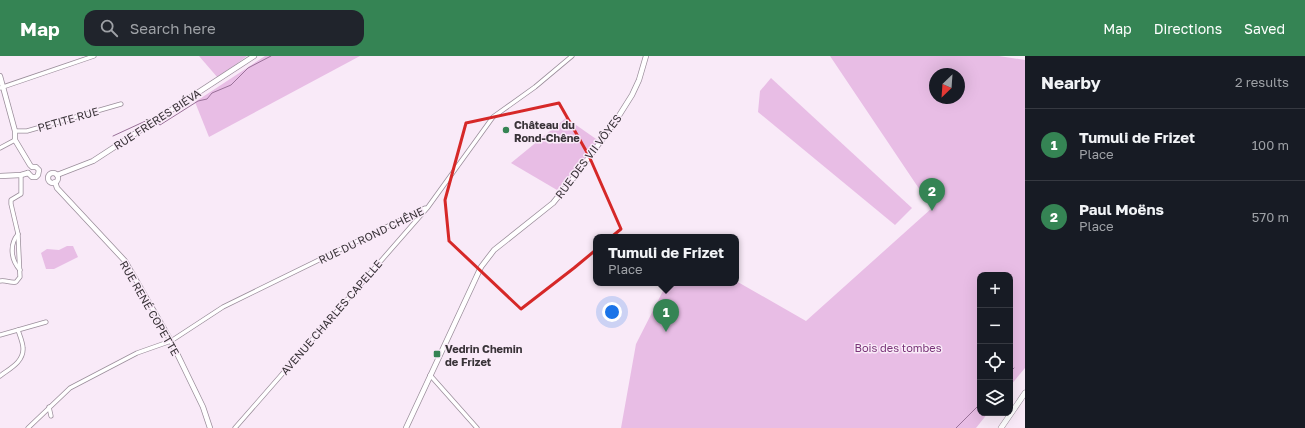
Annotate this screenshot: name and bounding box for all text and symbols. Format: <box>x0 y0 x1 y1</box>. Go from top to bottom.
search box <box>84 10 364 46</box>
text: Map <box>20 17 60 40</box>
icon: search <box>98 17 120 39</box>
text: Search here <box>130 19 216 37</box>
text: Map <box>1103 20 1132 37</box>
text: Directions <box>1154 20 1222 37</box>
text: Saved <box>1244 20 1285 37</box>
north arrow <box>929 68 965 104</box>
text: Nearby <box>1041 72 1101 93</box>
text: 2 results <box>1235 74 1289 90</box>
street label: RUE FRÈRES BIÉVA <box>111 86 203 152</box>
street label: PETITE RUE <box>36 104 100 134</box>
street label: RUE DES VII VÔYES <box>552 111 624 201</box>
place label: Château du Rond-Chêne <box>514 118 580 144</box>
marker: Château du Rond-Chêne <box>501 125 511 135</box>
text: Tumuli de Frizet <box>1079 128 1195 146</box>
text: 1 <box>1051 137 1057 153</box>
text: 100 m <box>1252 137 1289 153</box>
text: Place <box>1079 146 1114 162</box>
pin: 2 <box>919 178 945 211</box>
text: Paul Moëns <box>1079 200 1164 218</box>
street label: RUE DU ROND CHÊNE <box>316 204 426 266</box>
text: 2 <box>1050 209 1058 225</box>
text: 570 m <box>1252 209 1289 225</box>
text: Place <box>1079 218 1114 234</box>
popup <box>593 234 739 286</box>
text: Tumuli de Frizet <box>608 243 724 261</box>
street label: AVENUE CHARLES CAPELLE <box>278 257 384 377</box>
street label: RUE RENÉ COPETTE <box>118 258 183 358</box>
text: Place <box>608 261 643 277</box>
map controls <box>977 272 1013 416</box>
button: + <box>977 272 1013 308</box>
pin: 1 <box>653 299 679 332</box>
your location <box>602 302 622 322</box>
button: − <box>977 308 1013 344</box>
park label: Bois des tombes <box>855 341 942 354</box>
place label: Vedrin Chemin de Frizet <box>445 342 523 368</box>
button: locate <box>977 344 1013 380</box>
marker: Vedrin Chemin de Frizet <box>432 349 442 359</box>
button: layers <box>977 380 1013 416</box>

